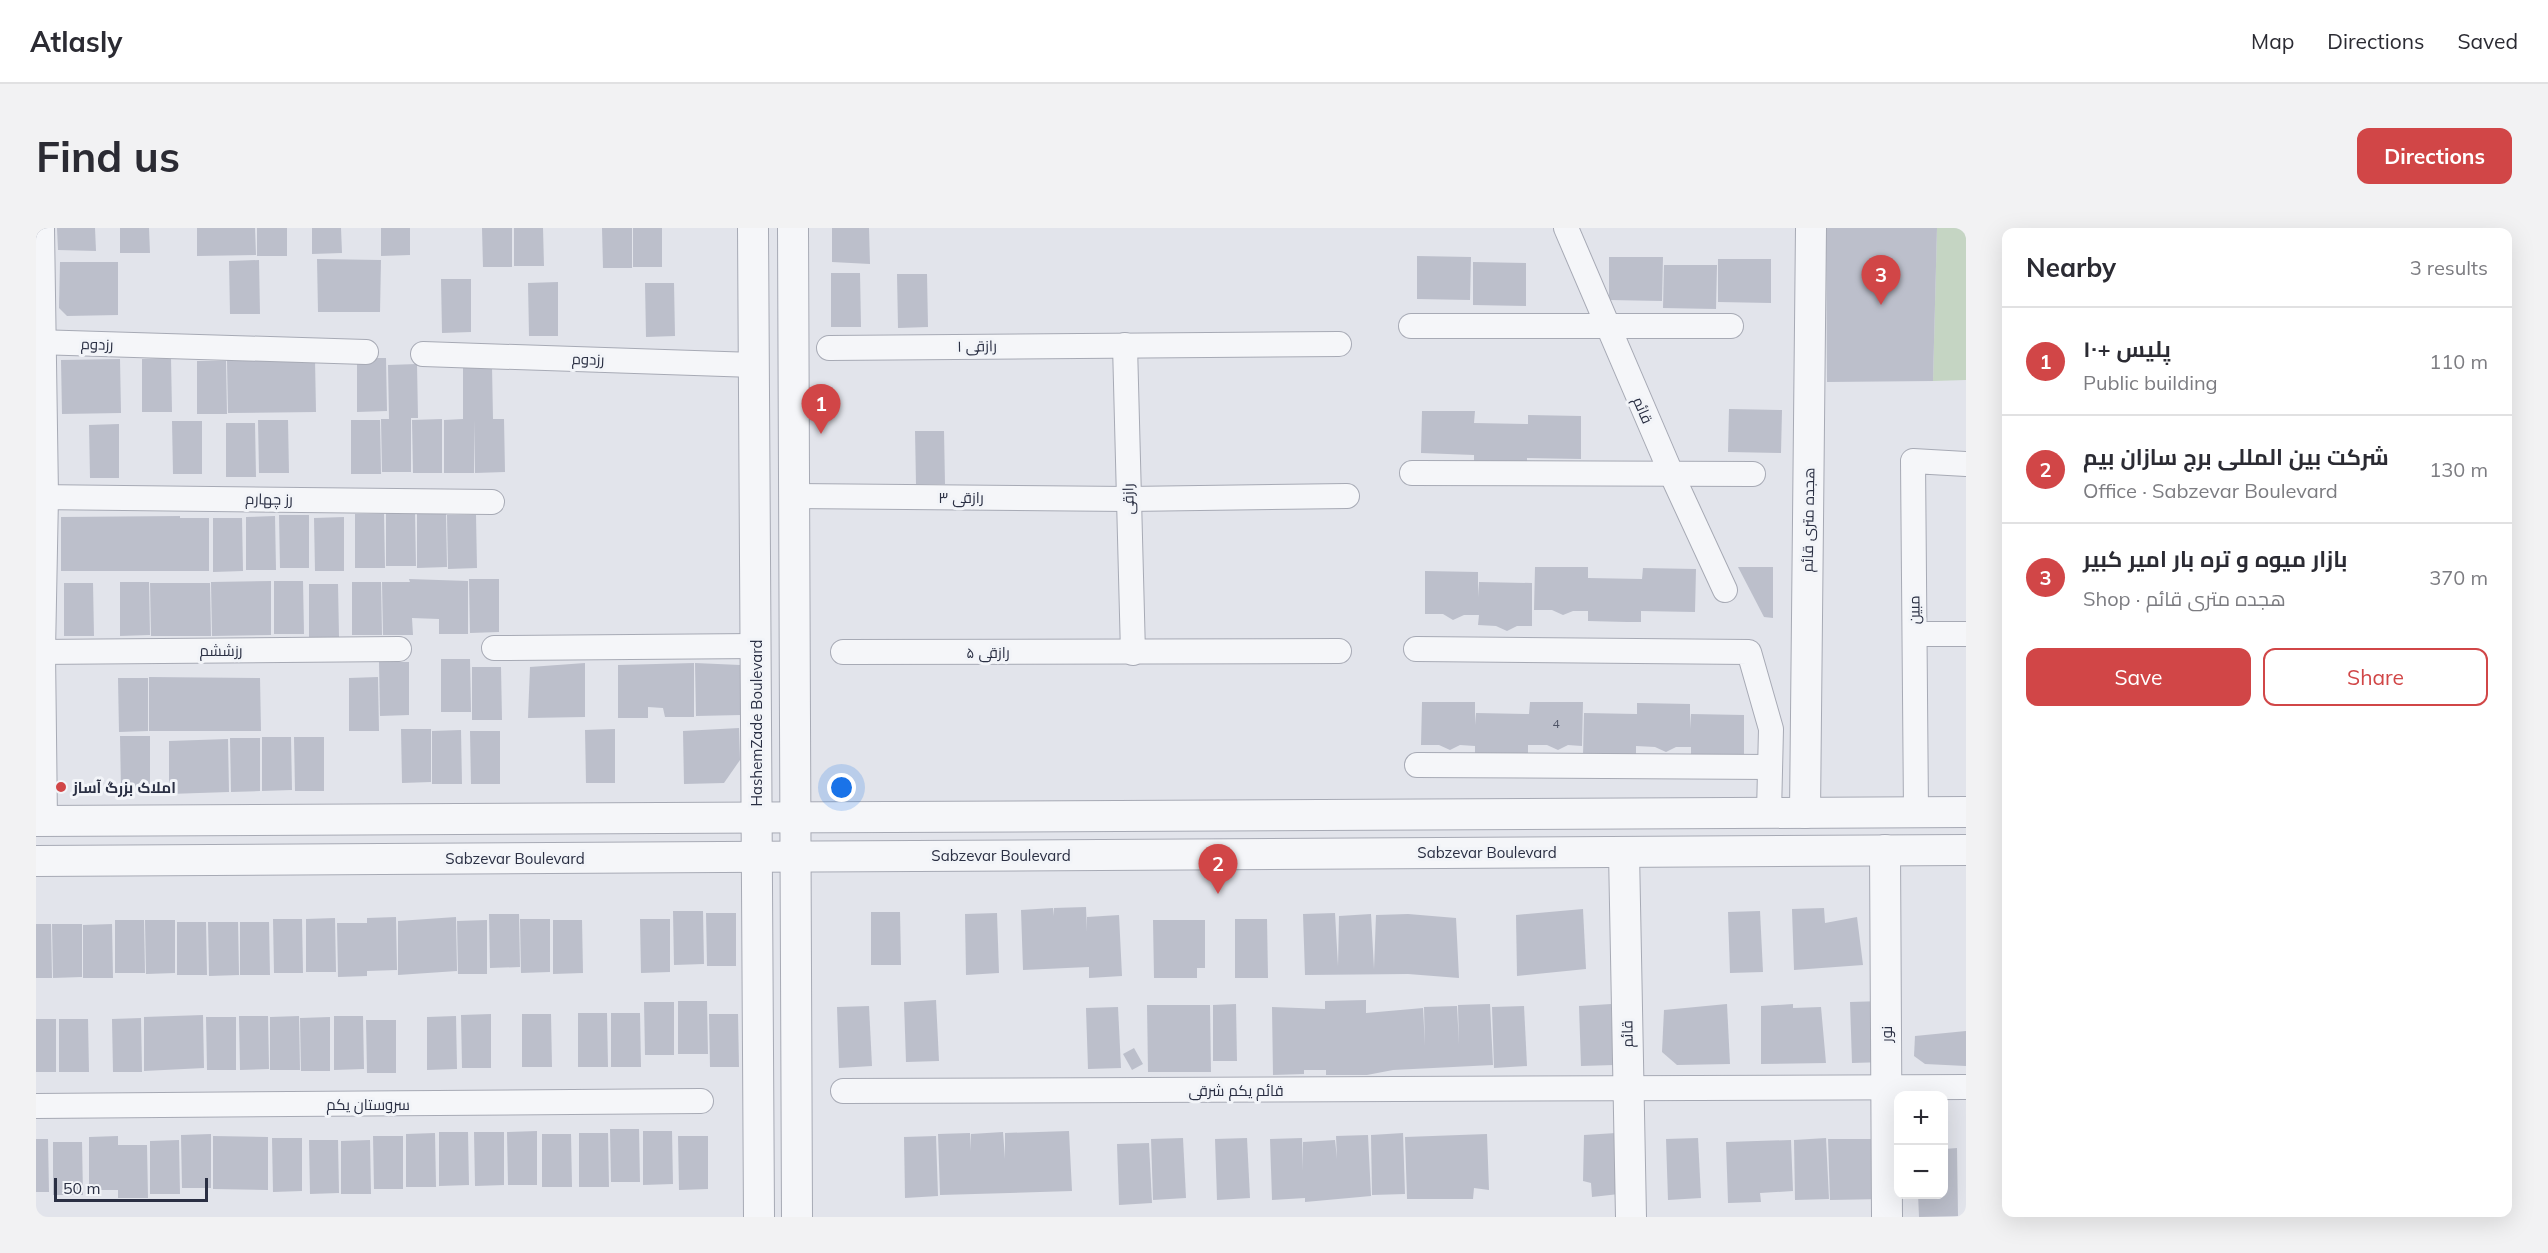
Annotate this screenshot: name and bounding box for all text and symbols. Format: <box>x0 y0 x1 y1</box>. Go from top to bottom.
text: Atlasly <box>30 24 122 59</box>
text: Map <box>2251 28 2294 54</box>
text: Directions <box>2327 28 2424 54</box>
text: Saved <box>2457 28 2518 54</box>
button: Directions <box>2357 128 2512 184</box>
text: Find us <box>36 130 180 183</box>
text: Nearby <box>2026 251 2116 284</box>
text: 3 results <box>2410 255 2488 280</box>
pin: 3 <box>1862 256 1900 305</box>
street label: رزدوم <box>80 334 114 355</box>
text: پلیس +۱۰ <box>2083 335 2171 363</box>
street label: رازقی ۱ <box>957 336 997 357</box>
street label: رزدوم <box>571 349 605 370</box>
text: 1 <box>2040 349 2052 374</box>
text: 110 m <box>2429 349 2488 374</box>
text: Public building <box>2083 370 2218 395</box>
pin: 1 <box>802 384 840 434</box>
street label: قائم <box>1628 394 1657 427</box>
text: شرکت بین المللی برج سازان بیم <box>2083 443 2389 471</box>
text: 2 <box>2040 457 2052 482</box>
text: 130 m <box>2429 457 2488 482</box>
street label: هجده متری قائم <box>1798 467 1819 573</box>
text: Office · Sabzevar Boulevard <box>2083 478 2338 503</box>
street label: رازقی <box>1118 483 1139 515</box>
street label: رازقی ۳ <box>938 488 984 508</box>
street label: رز چهارم <box>245 489 293 510</box>
text: بازار میوه و تره بار امیر کبیر <box>2083 545 2347 573</box>
text: 3 <box>2040 565 2052 590</box>
text: 370 m <box>2429 565 2488 590</box>
text: Shop · هجده متری قائم <box>2083 586 2286 611</box>
street label: مبین <box>1904 595 1925 625</box>
street label: HashemZade Boulevard <box>747 639 766 807</box>
street label: رزششم <box>199 641 243 661</box>
street label: رازقی ۵ <box>966 643 1010 663</box>
button: Save <box>2026 648 2251 706</box>
button: Share <box>2263 648 2488 706</box>
house number: 4 <box>1552 716 1560 731</box>
your location <box>827 773 856 802</box>
place label: املاک بزرگ آساز <box>72 778 176 797</box>
marker: املاک بزرگ آساز <box>54 780 68 794</box>
street label: Sabzevar Boulevard <box>1417 843 1557 862</box>
pin: 2 <box>1198 844 1238 894</box>
street label: Sabzevar Boulevard <box>931 846 1071 865</box>
street label: Sabzevar Boulevard <box>445 849 585 868</box>
street label: قائم <box>1617 1020 1638 1048</box>
street label: نور <box>1877 1026 1896 1043</box>
street label: قائم یکم شرقی <box>1188 1081 1284 1101</box>
map controls <box>1894 1091 1948 1199</box>
button: + <box>1894 1091 1948 1145</box>
street label: سروستان یکم <box>326 1095 410 1115</box>
button: − <box>1894 1145 1948 1199</box>
scale bar <box>54 1175 208 1202</box>
text: 50 m <box>63 1178 100 1198</box>

